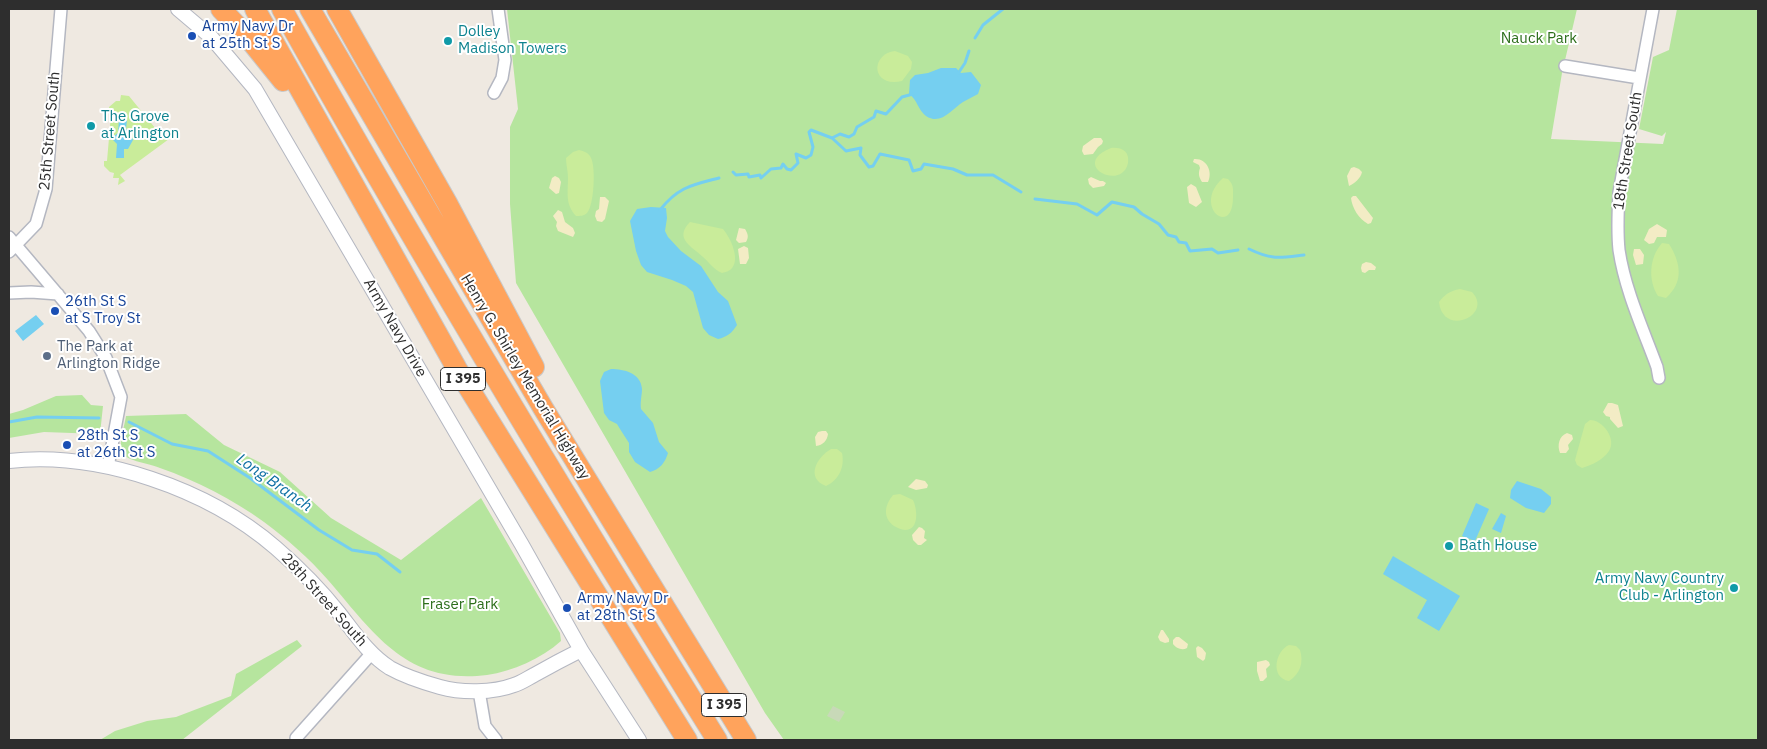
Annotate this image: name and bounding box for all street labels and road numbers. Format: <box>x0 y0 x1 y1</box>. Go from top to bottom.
street label: 25th Street South <box>36 71 64 191</box>
street label: 18th Street South <box>1610 91 1646 211</box>
street label: Henry G. Shirley Memorial Highway <box>456 271 594 483</box>
street label: Army Navy Drive <box>359 276 431 380</box>
road number: I 395 <box>440 368 486 390</box>
street label: 28th Street South <box>277 550 371 650</box>
road number: I 395 <box>702 694 746 716</box>

